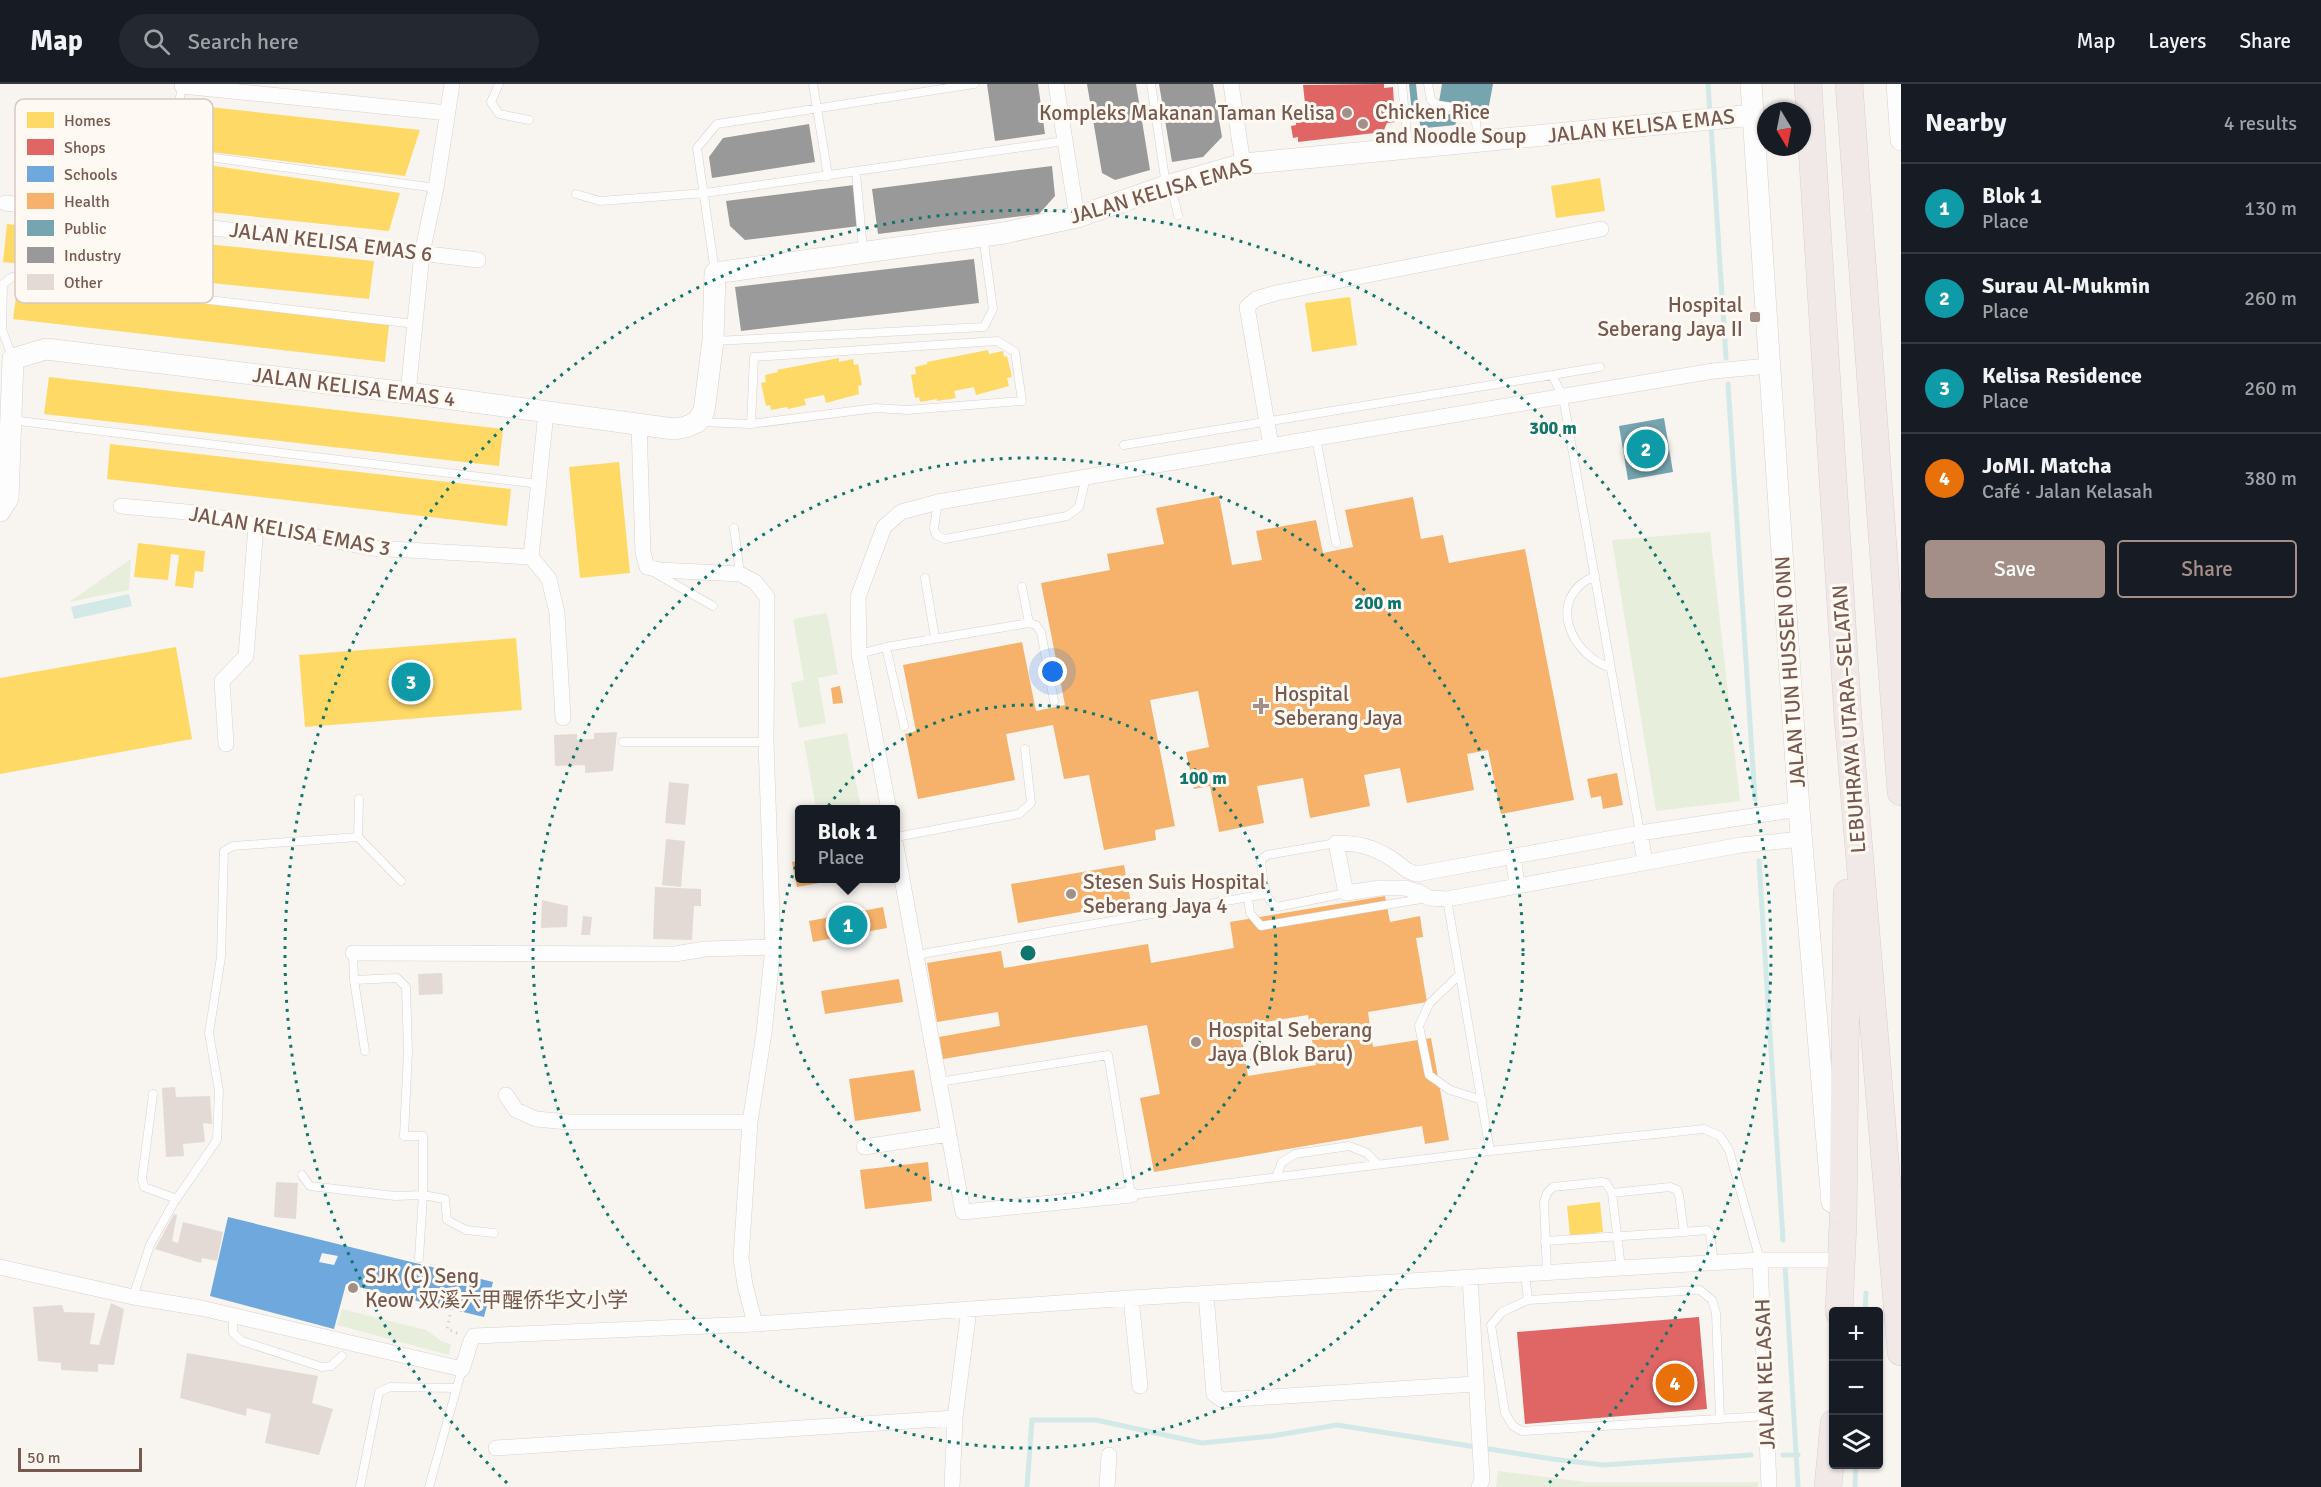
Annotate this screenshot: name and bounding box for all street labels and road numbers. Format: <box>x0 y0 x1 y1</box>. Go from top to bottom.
street label: JALAN KELISA EMAS <box>1546 103 1736 149</box>
street label: JALAN KELISA EMAS <box>1067 153 1255 229</box>
street label: JALAN KELISA EMAS 6 <box>228 217 434 267</box>
street label: JALAN KELISA EMAS 4 <box>251 362 457 412</box>
street label: JALAN KELISA EMAS 3 <box>187 500 393 562</box>
street label: JALAN TUN HUSSEN ONN <box>1769 555 1811 789</box>
street label: LEBUHRAYA UTARA–SELATAN <box>1827 584 1871 854</box>
street label: JALAN KELASAH <box>1749 1298 1781 1450</box>

